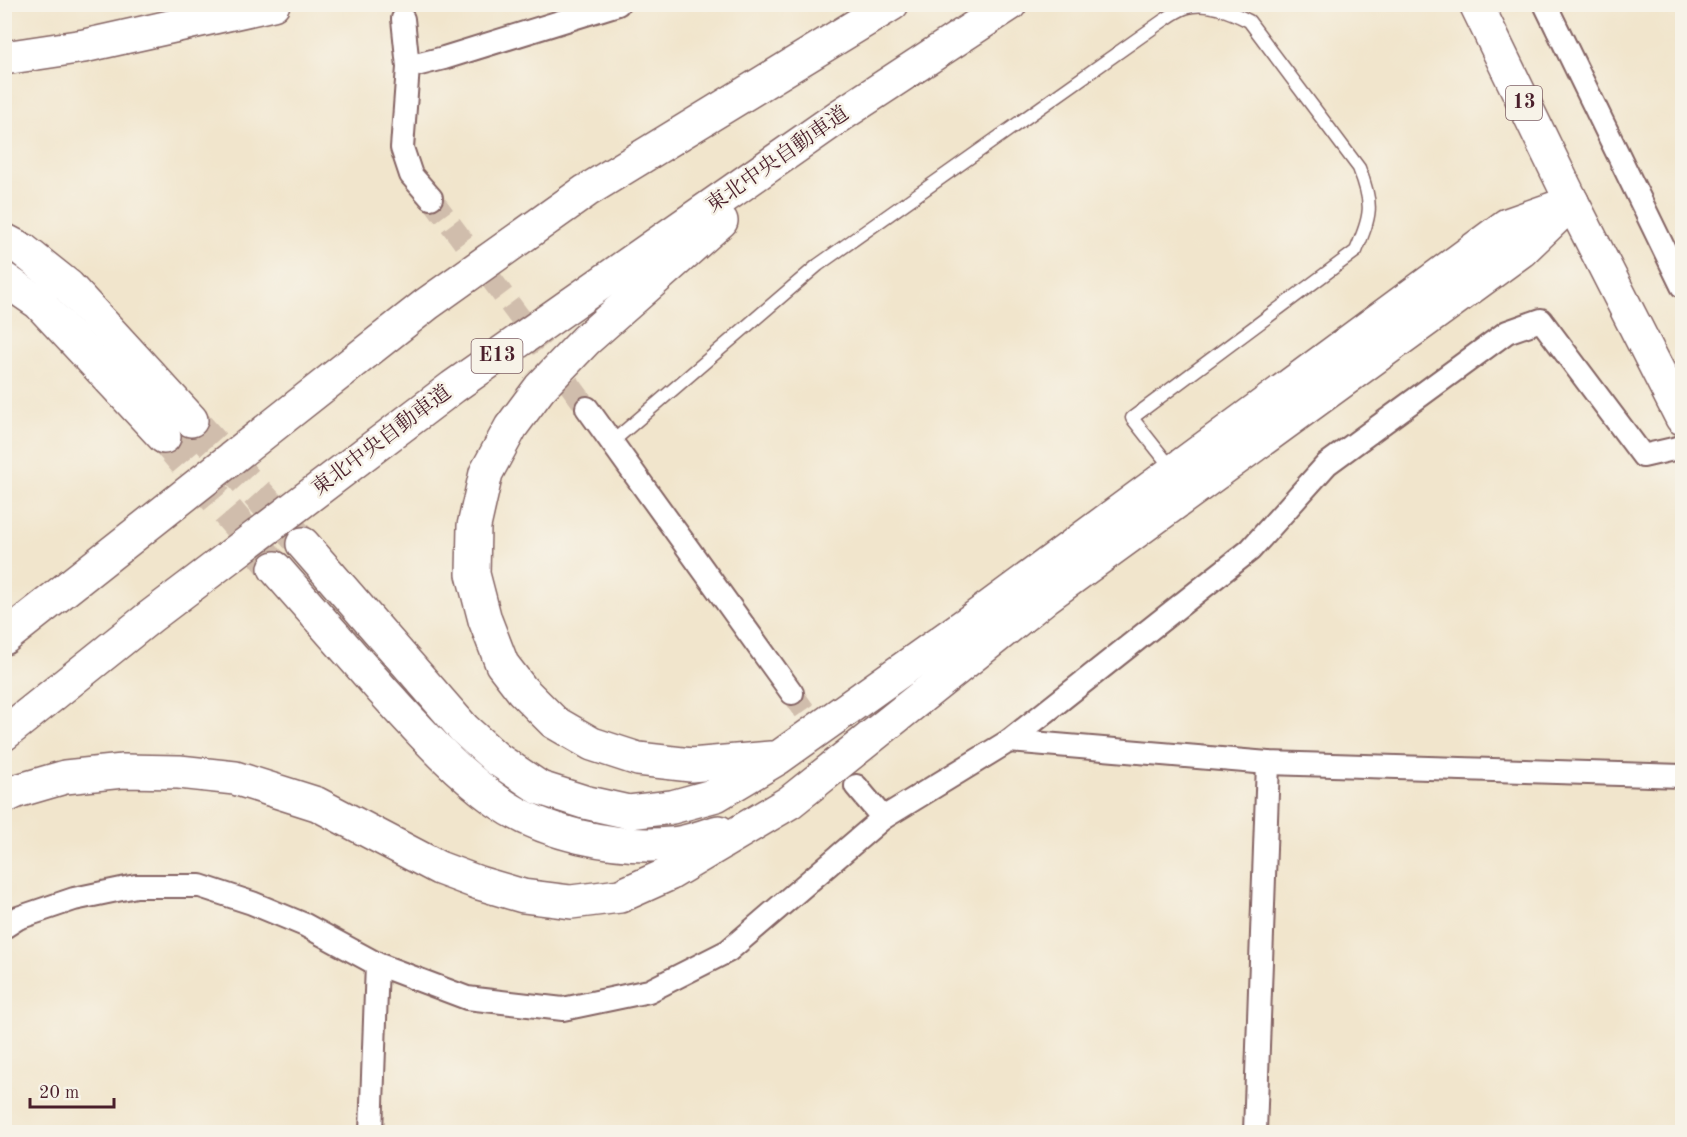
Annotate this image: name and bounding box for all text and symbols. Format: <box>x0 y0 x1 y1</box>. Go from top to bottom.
road number: 13 <box>1506 86 1542 120</box>
street label: 東北中央自動車道 <box>702 102 853 217</box>
road number: E13 <box>472 339 522 373</box>
street label: 東北中央自動車道 <box>307 380 455 500</box>
scale bar <box>30 1071 114 1109</box>
text: 20 m <box>39 1084 79 1102</box>

